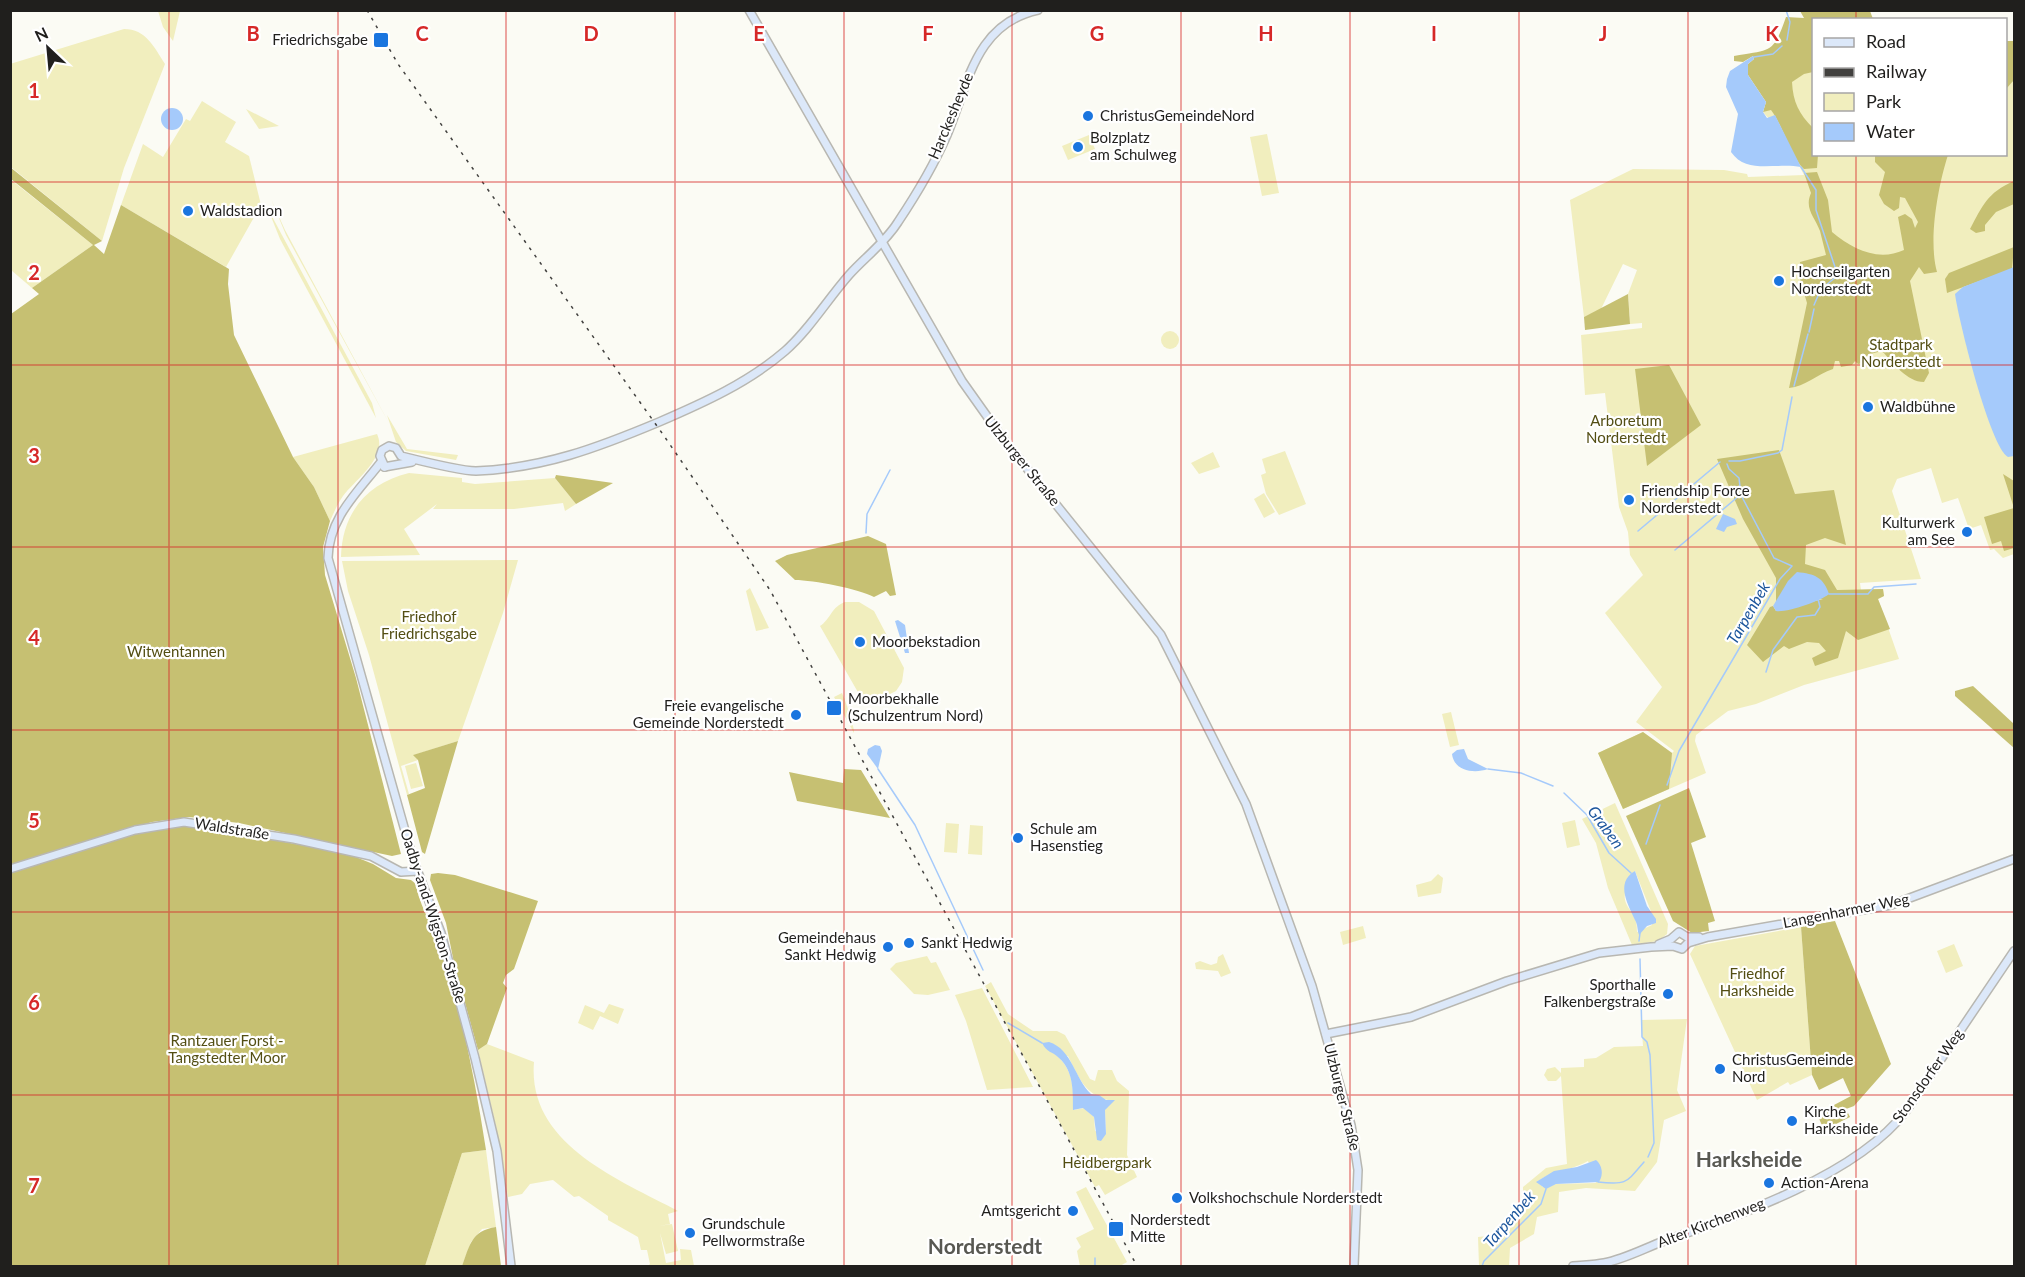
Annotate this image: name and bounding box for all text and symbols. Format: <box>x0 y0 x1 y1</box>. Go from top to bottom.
north arrow <box>18 18 78 78</box>
legend <box>1812 18 2007 156</box>
text: B <box>246 21 260 45</box>
text: C <box>415 21 429 45</box>
text: D <box>583 21 599 45</box>
text: E <box>753 21 765 45</box>
text: F <box>922 21 934 45</box>
text: G <box>1090 21 1104 45</box>
text: H <box>1258 21 1274 45</box>
text: I <box>1431 21 1437 45</box>
text: J <box>1599 21 1607 45</box>
text: K <box>1765 21 1779 45</box>
text: N <box>32 23 51 45</box>
place label: Friedrichsgabe <box>272 30 368 48</box>
text: Road <box>1866 30 1906 52</box>
marker: Friedrichsgabe <box>372 31 390 49</box>
text: Railway <box>1866 60 1927 82</box>
street label: Harckesheyde <box>924 69 976 162</box>
text: 1 <box>28 78 40 102</box>
text: Park <box>1866 90 1902 112</box>
place label: ChristusGemeindeNord <box>1100 106 1254 124</box>
marker: ChristusGemeindeNord <box>1081 109 1095 123</box>
text: Water <box>1866 120 1915 142</box>
place label: Bolzplatz am Schulweg <box>1090 128 1177 163</box>
marker: Bolzplatz am Schulweg <box>1071 140 1085 154</box>
place label: Waldstadion <box>200 201 282 219</box>
marker: Waldstadion <box>181 204 195 218</box>
text: 2 <box>28 260 40 284</box>
place label: Hochseilgarten Norderstedt <box>1791 262 1890 297</box>
marker: Hochseilgarten Norderstedt <box>1772 274 1786 288</box>
park label: Stadtpark Norderstedt <box>1861 335 1942 370</box>
place label: Waldbühne <box>1880 397 1956 415</box>
marker: Waldbühne <box>1861 400 1875 414</box>
park label: Arboretum Norderstedt <box>1586 411 1667 446</box>
street label: Ulzburger Straße <box>981 412 1065 509</box>
text: 3 <box>28 443 40 467</box>
place label: Friendship Force Norderstedt <box>1641 481 1750 516</box>
marker: Friendship Force Norderstedt <box>1622 493 1636 507</box>
place label: Kulturwerk am See <box>1882 513 1955 548</box>
marker: Kulturwerk am See <box>1960 525 1974 539</box>
water label: Tarpenbek <box>1722 578 1773 647</box>
park label: Friedhof Friedrichsgabe <box>381 607 477 642</box>
text: 4 <box>28 625 40 649</box>
place label: Moorbekstadion <box>872 632 980 650</box>
marker: Moorbekstadion <box>853 635 867 649</box>
park label: Witwentannen <box>127 642 225 660</box>
place label: Moorbekhalle (Schulzentrum Nord) <box>848 689 983 724</box>
place label: Freie evangelische Gemeinde Norderstedt <box>633 696 785 731</box>
marker: Moorbekhalle (Schulzentrum Nord) <box>825 699 843 717</box>
marker: Freie evangelische Gemeinde Norderstedt <box>789 708 803 722</box>
water label: Graben <box>1584 801 1628 852</box>
text: 5 <box>28 808 40 832</box>
street label: Waldstraße <box>194 813 271 843</box>
place label: Schule am Hasenstieg <box>1030 819 1103 854</box>
street label: Oadby-and-Wigston-Straße <box>397 826 471 1005</box>
marker: Schule am Hasenstieg <box>1011 831 1025 845</box>
street label: Langenharmer Weg <box>1781 889 1911 931</box>
place label: Gemeindehaus Sankt Hedwig <box>778 928 876 963</box>
place label: Sankt Hedwig <box>921 933 1013 951</box>
marker: Sankt Hedwig <box>902 936 916 950</box>
marker: Gemeindehaus Sankt Hedwig <box>881 940 895 954</box>
park label: Friedhof Harksheide <box>1720 964 1794 999</box>
place label: Sporthalle Falkenbergstraße <box>1543 975 1656 1010</box>
marker: Sporthalle Falkenbergstraße <box>1661 987 1675 1001</box>
text: 6 <box>28 990 40 1014</box>
street label: Stonsdorfer Weg <box>1888 1025 1966 1126</box>
park label: Rantzauer Forst - Tangstedter Moor <box>168 1031 286 1066</box>
street label: Ulzburger Straße <box>1321 1041 1365 1153</box>
place label: ChristusGemeinde Nord <box>1732 1050 1853 1085</box>
marker: ChristusGemeinde Nord <box>1713 1062 1727 1076</box>
place label: Kirche Harksheide <box>1804 1102 1879 1137</box>
marker: Kirche Harksheide <box>1785 1114 1799 1128</box>
district label: Harksheide <box>1696 1146 1802 1171</box>
park label: Heidbergpark <box>1062 1153 1152 1171</box>
text: 7 <box>28 1173 40 1197</box>
place label: Action-Arena <box>1781 1173 1869 1191</box>
marker: Action-Arena <box>1762 1176 1776 1190</box>
water label: Tarpenbek <box>1479 1186 1539 1251</box>
place label: Volkshochschule Norderstedt <box>1189 1188 1383 1206</box>
marker: Volkshochschule Norderstedt <box>1170 1191 1184 1205</box>
street label: Alter Kirchenweg <box>1654 1193 1767 1251</box>
place label: Amtsgericht <box>981 1201 1062 1219</box>
marker: Amtsgericht <box>1066 1204 1080 1218</box>
place label: Norderstedt Mitte <box>1130 1210 1211 1245</box>
place label: Grundschule Pellwormstraße <box>702 1214 805 1249</box>
marker: Norderstedt Mitte <box>1107 1220 1125 1238</box>
marker: Grundschule Pellwormstraße <box>683 1226 697 1240</box>
district label: Norderstedt <box>928 1233 1042 1258</box>

